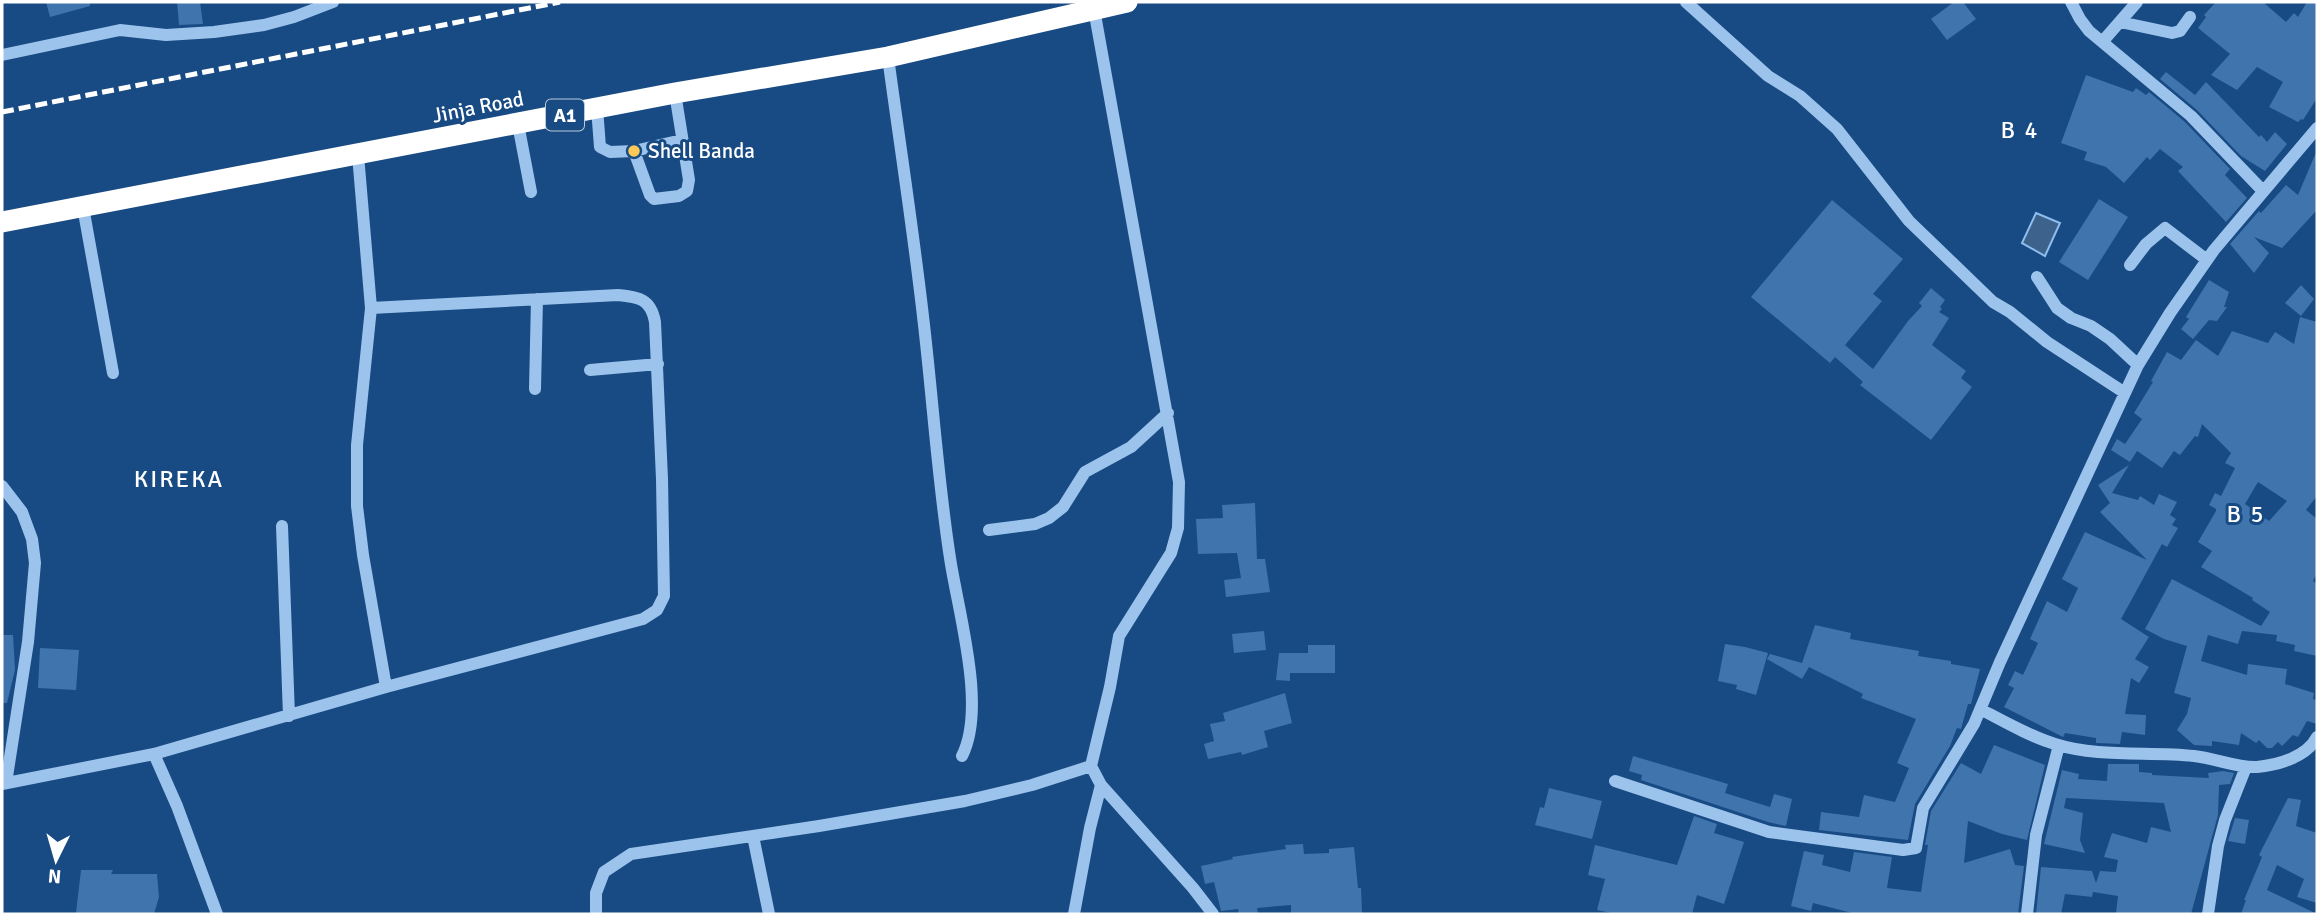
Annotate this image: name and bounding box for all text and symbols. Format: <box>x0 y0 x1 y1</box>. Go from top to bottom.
street label: Jinja Road <box>430 85 526 129</box>
road number: A1 <box>546 99 584 130</box>
district label: B 4 <box>2001 115 2039 145</box>
place label: Shell Banda <box>648 138 755 164</box>
marker: Shell Banda <box>626 143 642 159</box>
district label: KIREKA <box>134 464 224 494</box>
district label: B 5 <box>2227 499 2265 529</box>
north arrow <box>21 825 91 895</box>
text: N <box>47 863 62 888</box>

